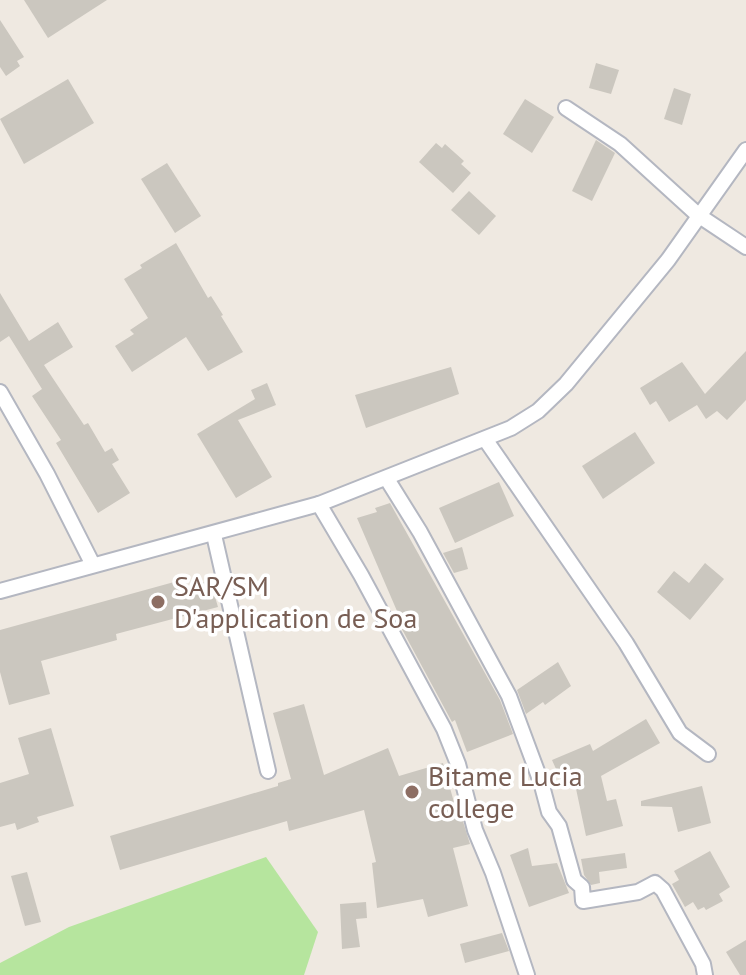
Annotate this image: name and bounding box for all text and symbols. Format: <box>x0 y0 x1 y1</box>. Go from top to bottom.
place label: SAR/SM D'application de Soa <box>174 567 417 636</box>
marker: SAR/SM D'application de Soa <box>149 593 167 611</box>
place label: Bitame Lucia college <box>428 757 583 826</box>
marker: Bitame Lucia college <box>403 783 421 801</box>

